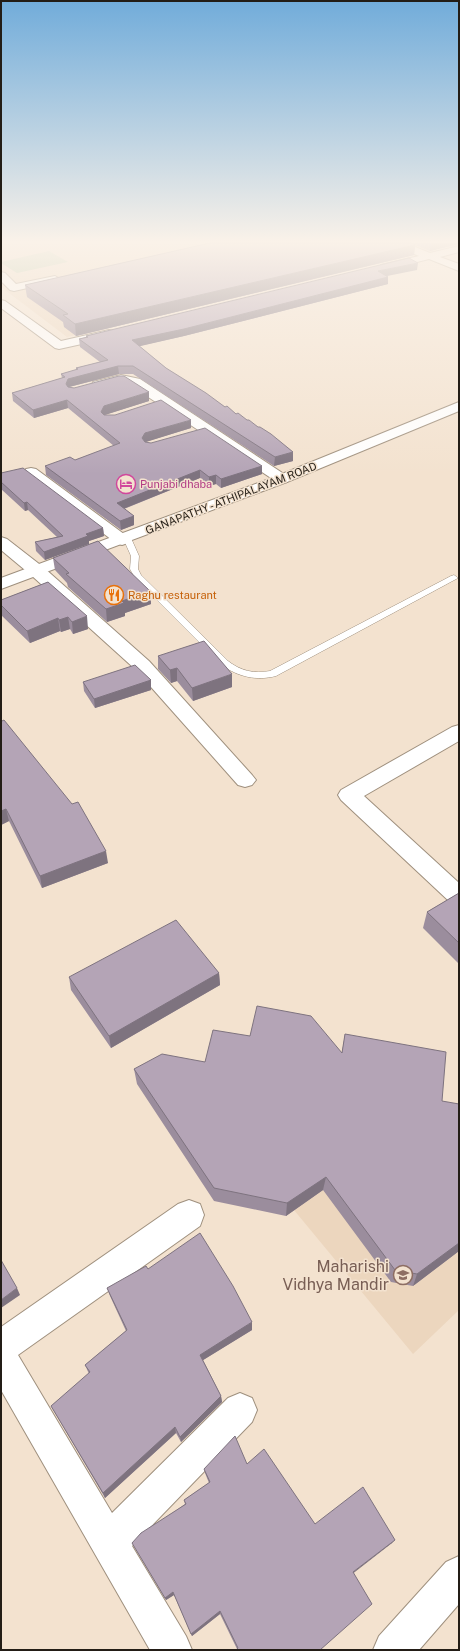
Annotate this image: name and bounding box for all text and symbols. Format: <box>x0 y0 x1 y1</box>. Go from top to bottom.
street label: GANAPATHY - ATHIPALAYAM ROAD <box>144 460 319 536</box>
hotel icon: Punjabi dhaba <box>115 473 137 495</box>
place label: Punjabi dhaba <box>140 478 212 490</box>
restaurant icon: Raghu restaurant <box>103 584 125 606</box>
place label: Raghu restaurant <box>128 589 217 601</box>
place label: Maharishi Vidhya Mandir <box>282 1257 389 1294</box>
school or university icon: Maharishi Vidhya Mandir <box>392 1264 414 1286</box>

